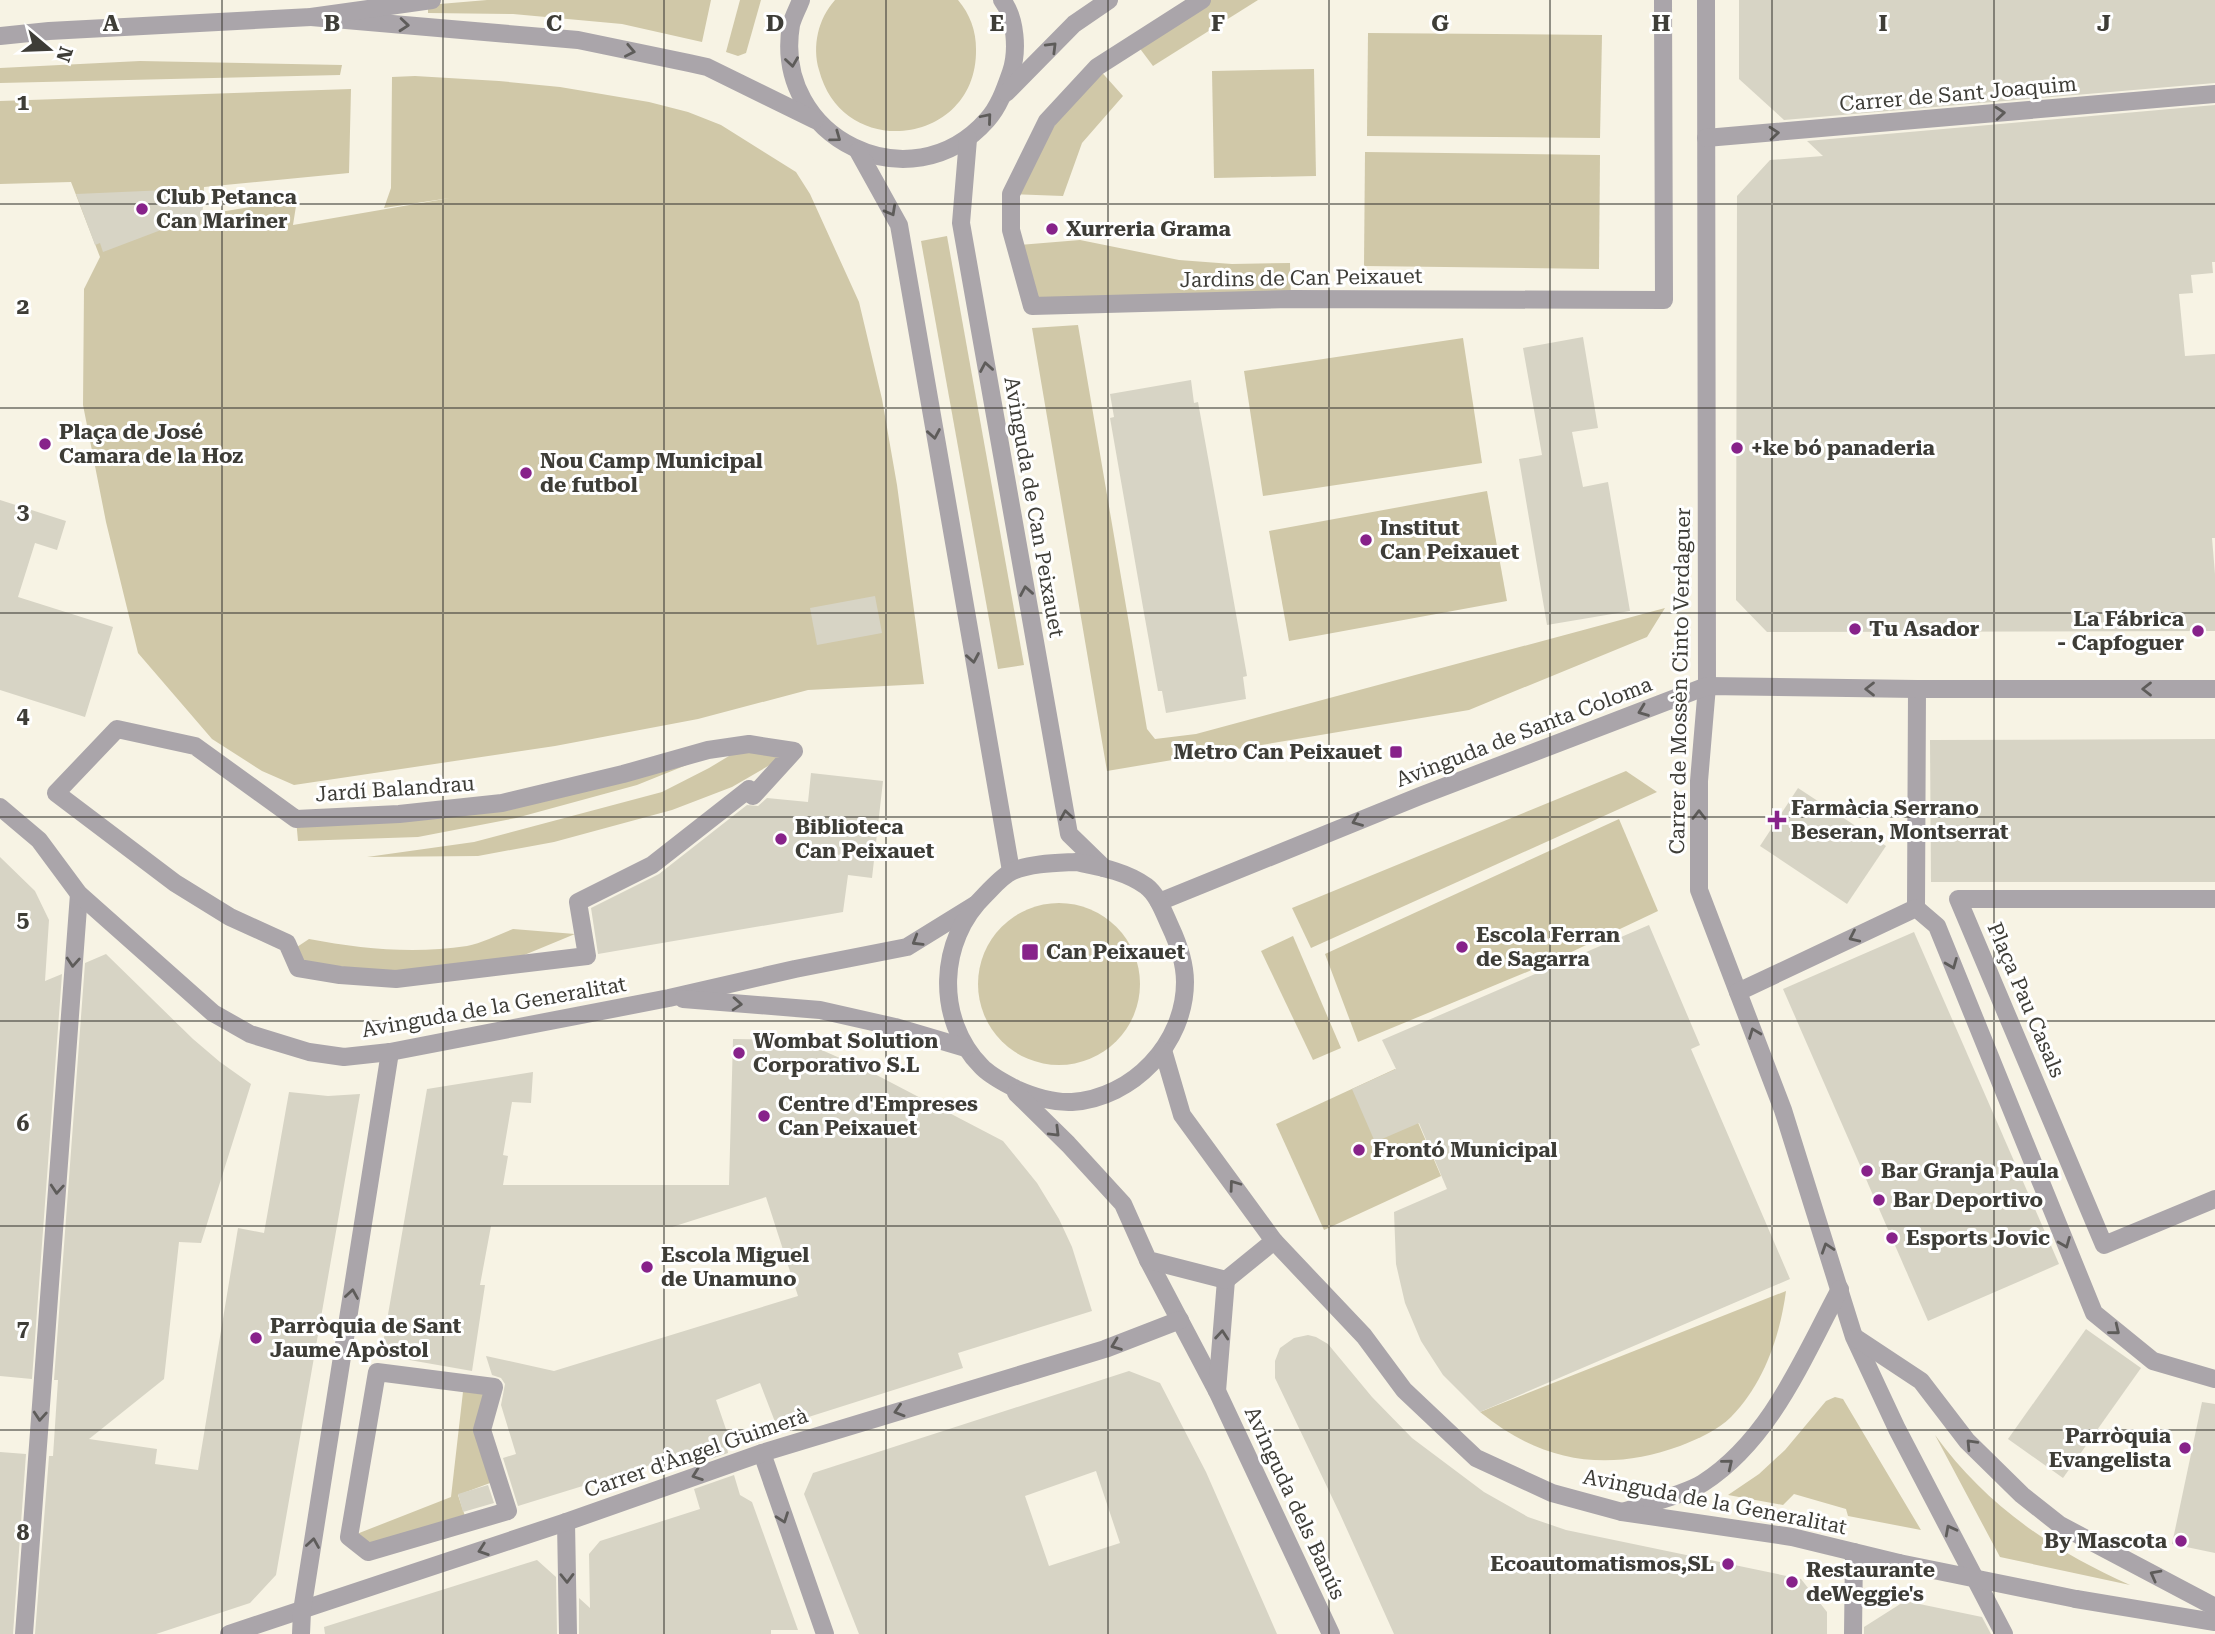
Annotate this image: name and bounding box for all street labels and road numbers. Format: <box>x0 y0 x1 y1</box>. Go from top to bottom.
street label: Carrer de Sant Joaquim <box>1838 72 2078 116</box>
street label: Jardins de Can Peixauet <box>1179 264 1423 292</box>
street label: Avinguda de Can Peixauet <box>999 375 1069 639</box>
street label: Carrer de Mossèn Cinto Verdaguer <box>1665 507 1695 855</box>
street label: Avinguda de Santa Coloma <box>1393 672 1656 792</box>
street label: Jardí Balandrau <box>315 771 475 807</box>
street label: Plaça Pau Casals <box>1982 919 2070 1081</box>
street label: Avinguda de la Generalitat <box>360 972 628 1042</box>
street label: Carrer d'Àngel Guimerà <box>581 1402 811 1503</box>
street label: Avinguda dels Banús <box>1240 1403 1350 1603</box>
street label: Avinguda de la Generalitat <box>1581 1465 1849 1539</box>

